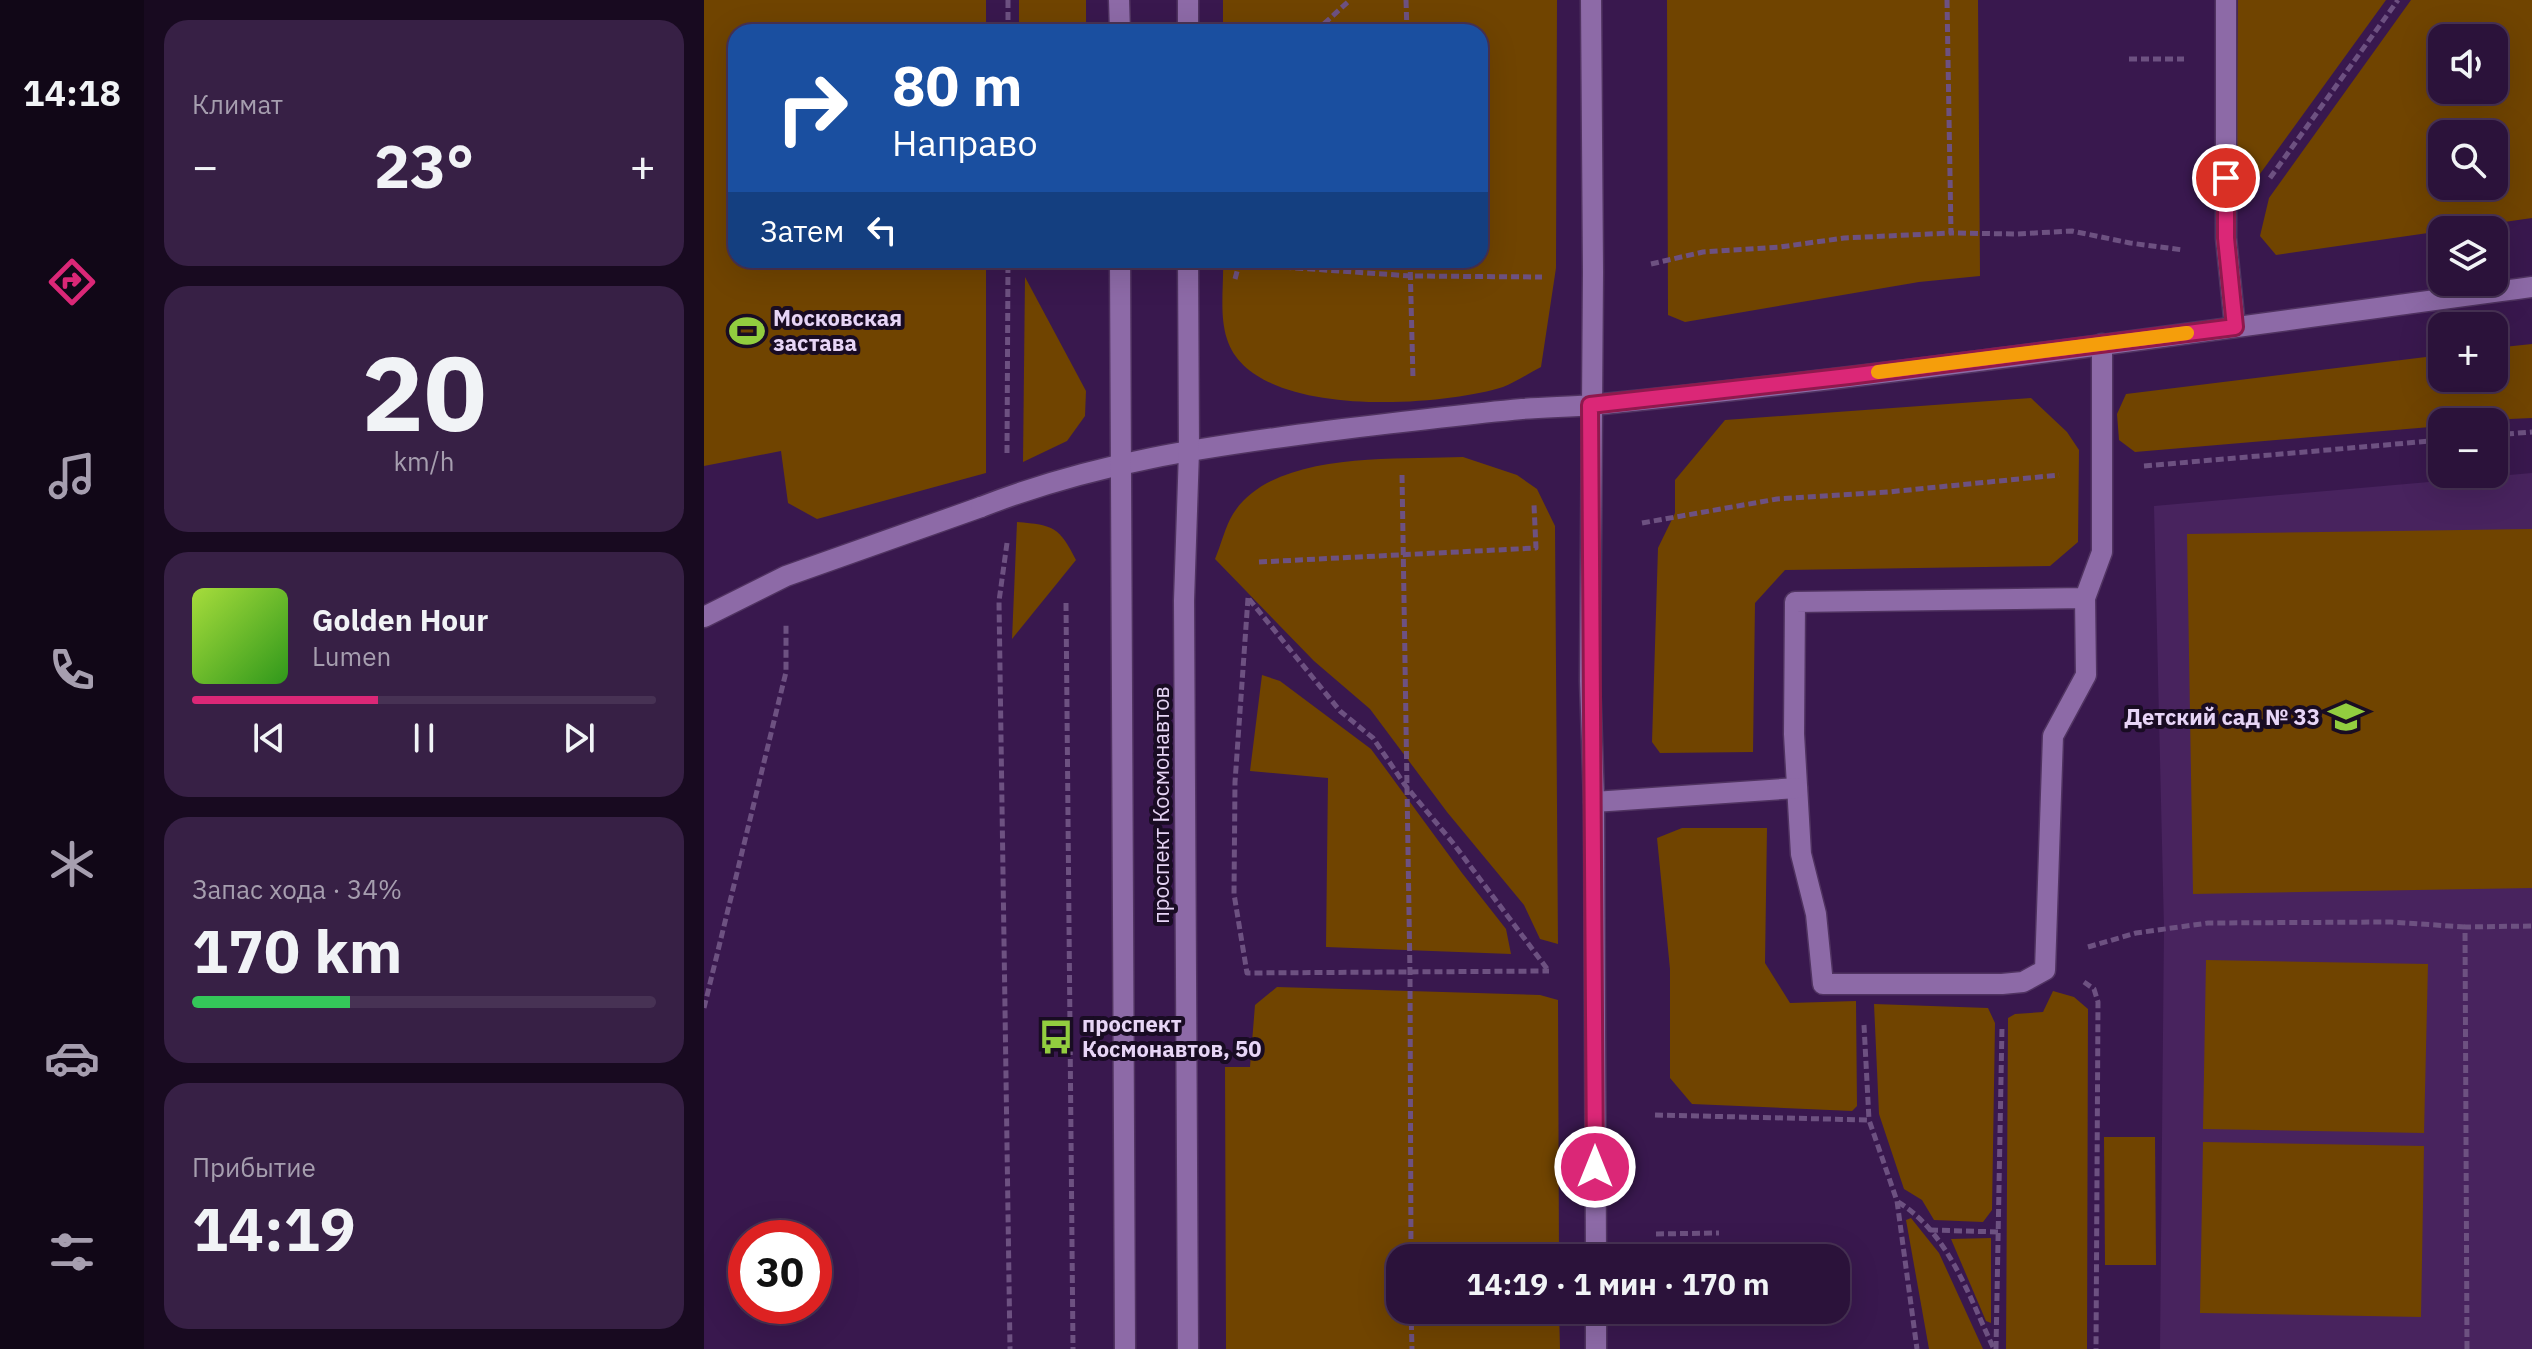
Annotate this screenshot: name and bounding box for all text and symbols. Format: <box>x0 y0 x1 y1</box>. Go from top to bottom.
map controls <box>2428 24 2508 488</box>
button: sound <box>2428 24 2508 104</box>
text: 80 m <box>892 49 1022 121</box>
icon: right <box>760 56 864 160</box>
text: 14:18 <box>23 69 121 116</box>
text: Климат <box>192 87 283 121</box>
text: Направо <box>892 119 1038 166</box>
button: search <box>2428 120 2508 200</box>
text: 23° <box>374 126 474 205</box>
text: − <box>192 137 218 194</box>
text: + <box>630 137 656 194</box>
pin <box>2192 144 2260 212</box>
icon: arrive <box>2204 156 2248 200</box>
icon: left <box>860 208 904 252</box>
text: Затем <box>760 211 844 250</box>
button: layers <box>2428 216 2508 296</box>
icon: directions <box>44 254 100 310</box>
place label: Московская застава <box>773 303 902 357</box>
sports icon: Московская застава <box>728 312 766 350</box>
button: + <box>2428 312 2508 392</box>
text: 20 <box>362 324 486 460</box>
button: − <box>2428 408 2508 488</box>
text: km/h <box>393 444 455 478</box>
icon: music <box>44 448 100 504</box>
text: Golden Hour <box>312 600 488 639</box>
text: Lumen <box>312 639 391 673</box>
icon: phone <box>44 642 100 698</box>
street label: проспект Космонавтов <box>1146 686 1175 924</box>
school or university icon: Детский сад № 33 <box>2327 698 2365 736</box>
place label: Детский сад № 33 <box>2124 702 2320 731</box>
icon: previous <box>247 716 291 760</box>
icon: pause <box>402 716 446 760</box>
icon: next <box>557 716 601 760</box>
icon: climate <box>44 836 100 892</box>
text: Запас хода · 34% <box>192 872 402 906</box>
text: 170 km <box>192 911 402 990</box>
place label: проспект Космонавтов, 50 <box>1082 1009 1261 1063</box>
bus stop icon: проспект Космонавтов, 50 <box>1037 1018 1075 1056</box>
icon: car <box>44 1030 100 1086</box>
position arrow <box>1553 1125 1637 1209</box>
text: Прибытие <box>192 1150 316 1184</box>
text: 14:19 <box>192 1189 356 1268</box>
speed limit sign: 30 <box>728 1220 832 1324</box>
icon: filters <box>44 1224 100 1280</box>
text: 14:19 · 1 мин · 170 m <box>1466 1264 1770 1303</box>

